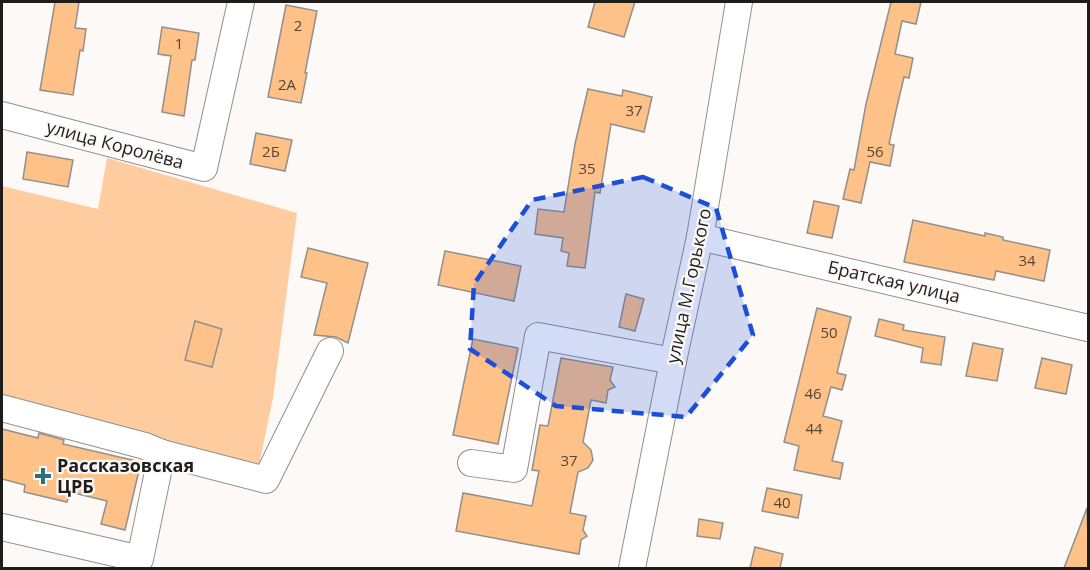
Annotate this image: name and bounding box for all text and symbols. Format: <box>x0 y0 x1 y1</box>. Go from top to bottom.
house number: 2 <box>294 15 302 35</box>
house number: 1 <box>175 33 183 53</box>
house number: 2А <box>278 74 297 94</box>
house number: 37 <box>625 100 643 120</box>
street label: улица Королёва <box>44 114 187 174</box>
house number: 2Б <box>262 141 280 161</box>
house number: 56 <box>866 141 884 161</box>
house number: 35 <box>578 158 596 178</box>
street label: улица М.Горького <box>660 206 716 366</box>
house number: 34 <box>1018 250 1036 270</box>
street label: Братская улица <box>826 254 963 308</box>
house number: 50 <box>820 322 838 342</box>
house number: 46 <box>804 383 822 403</box>
house number: 44 <box>805 418 823 438</box>
house number: 37 <box>560 450 578 470</box>
place label: Рассказовская ЦРБ <box>57 453 194 498</box>
marker: Рассказовская ЦРБ <box>34 467 52 485</box>
house number: 40 <box>773 492 791 512</box>

